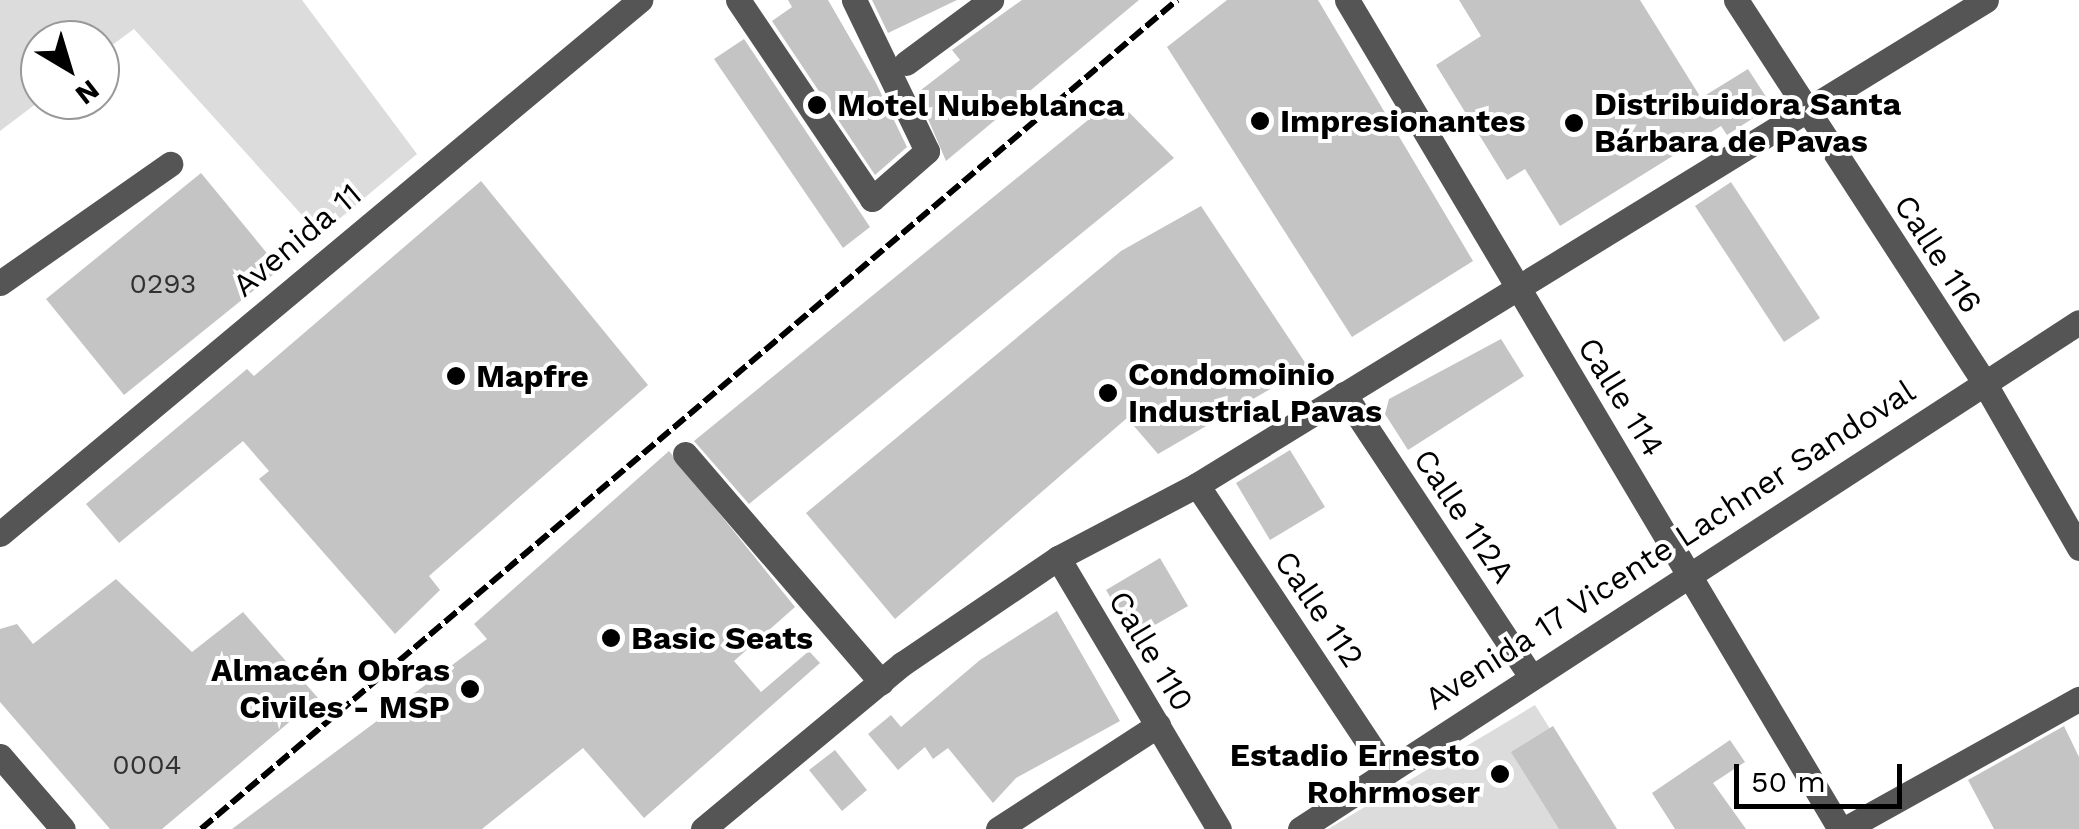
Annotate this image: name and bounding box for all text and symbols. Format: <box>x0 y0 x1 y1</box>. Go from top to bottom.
north arrow <box>20 20 120 120</box>
text: N <box>69 73 106 112</box>
place label: Motel Nubeblanca <box>837 86 1125 124</box>
place label: Distribuidora Santa Bárbara de Pavas <box>1594 86 1902 161</box>
marker: Motel Nubeblanca <box>806 94 828 116</box>
place label: Impresionantes <box>1280 102 1526 140</box>
marker: Impresionantes <box>1249 110 1271 132</box>
marker: Distribuidora Santa Bárbara de Pavas <box>1563 112 1585 134</box>
street label: Avenida 11 <box>224 175 370 305</box>
street label: Calle 116 <box>1886 188 1990 320</box>
house number: 0293 <box>130 267 196 301</box>
street label: Calle 114 <box>1569 330 1673 464</box>
place label: Condomoinio Industrial Pavas <box>1128 356 1382 431</box>
place label: Mapfre <box>476 357 589 395</box>
marker: Mapfre <box>445 365 467 387</box>
street label: Avenida 17 Vicente Lachner Sandoval <box>1416 371 1924 719</box>
marker: Condomoinio Industrial Pavas <box>1097 382 1119 404</box>
street label: Calle 112A <box>1405 442 1523 590</box>
street label: Calle 112 <box>1266 543 1372 675</box>
street label: Calle 110 <box>1100 584 1202 718</box>
place label: Basic Seats <box>631 619 813 657</box>
marker: Basic Seats <box>600 627 622 649</box>
place label: Almacén Obras Civiles - MSP <box>211 652 450 727</box>
marker: Almacén Obras Civiles - MSP <box>459 678 481 700</box>
place label: Estadio Ernesto Rohrmoser <box>1230 737 1480 812</box>
scale bar <box>1739 744 1906 806</box>
house number: 0004 <box>112 748 182 782</box>
marker: Estadio Ernesto Rohrmoser <box>1489 763 1511 785</box>
text: 50 m <box>1751 764 1826 799</box>

